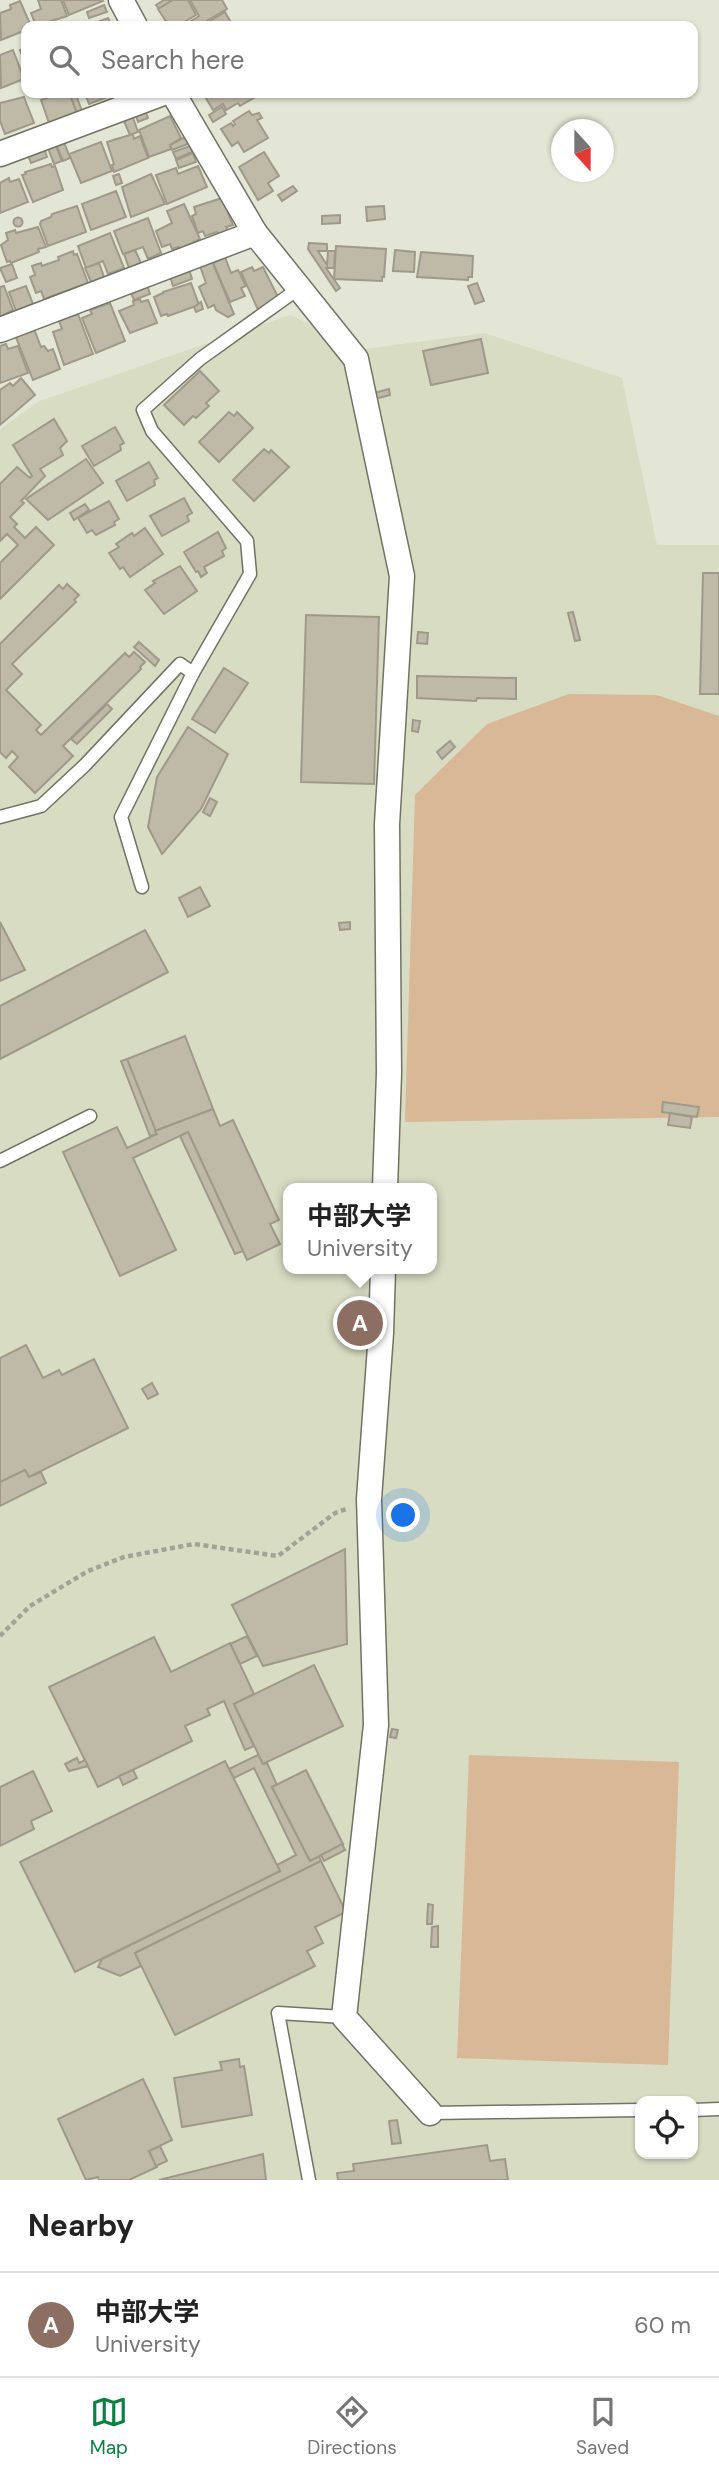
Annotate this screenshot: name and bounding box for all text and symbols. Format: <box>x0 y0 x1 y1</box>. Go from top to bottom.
search box <box>21 21 698 98</box>
icon: search <box>45 41 83 79</box>
text: Search here <box>101 43 244 77</box>
north arrow <box>551 119 614 182</box>
popup <box>283 1183 437 1274</box>
text: 中部大学 <box>307 1199 411 1233</box>
text: University <box>307 1233 413 1263</box>
pin: A <box>337 1297 383 1349</box>
your location <box>386 1498 420 1532</box>
map controls <box>635 2096 698 2159</box>
button: locate <box>635 2096 698 2159</box>
text: Nearby <box>28 2206 134 2245</box>
text: 中部大学 <box>95 2295 199 2329</box>
text: A <box>43 2310 59 2340</box>
text: 60 m <box>634 2310 691 2340</box>
text: University <box>95 2329 201 2359</box>
tab: Map <box>90 2393 128 2460</box>
tab: Directions <box>307 2393 397 2460</box>
tab: Saved <box>576 2393 629 2460</box>

